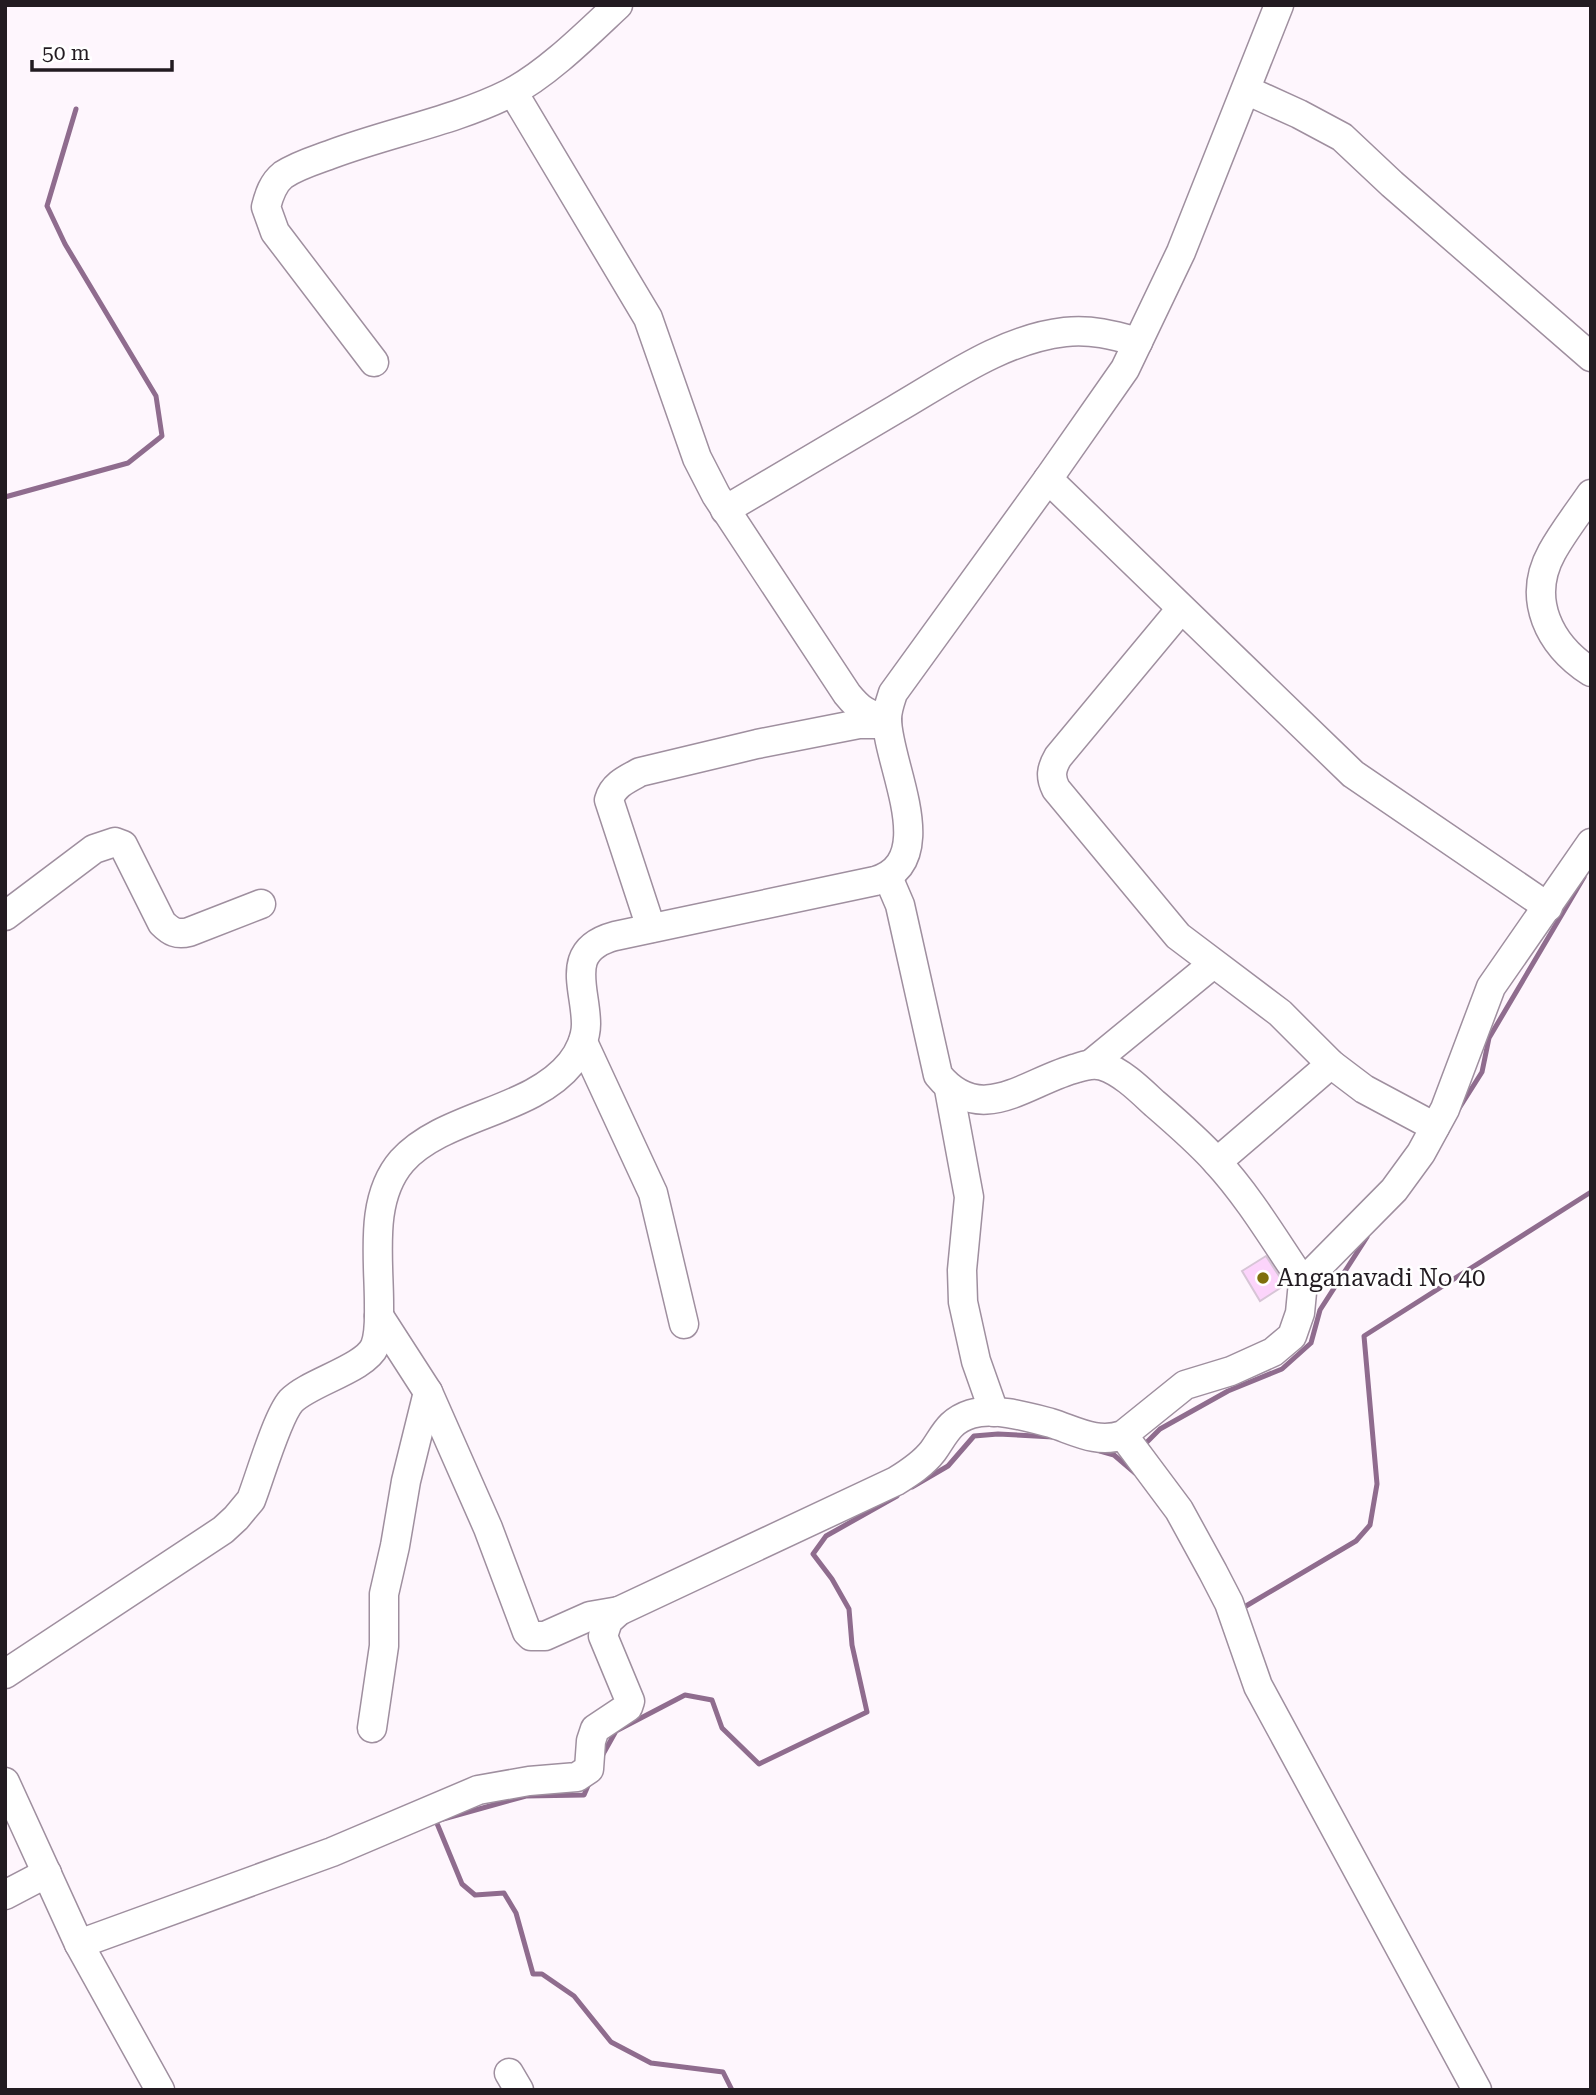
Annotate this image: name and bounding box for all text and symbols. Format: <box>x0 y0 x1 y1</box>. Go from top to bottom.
scale bar <box>32 28 172 72</box>
text: 50 m <box>42 41 90 65</box>
place label: Anganavadi No 40 <box>1277 1264 1485 1292</box>
marker: Anganavadi No 40 <box>1255 1270 1271 1286</box>

